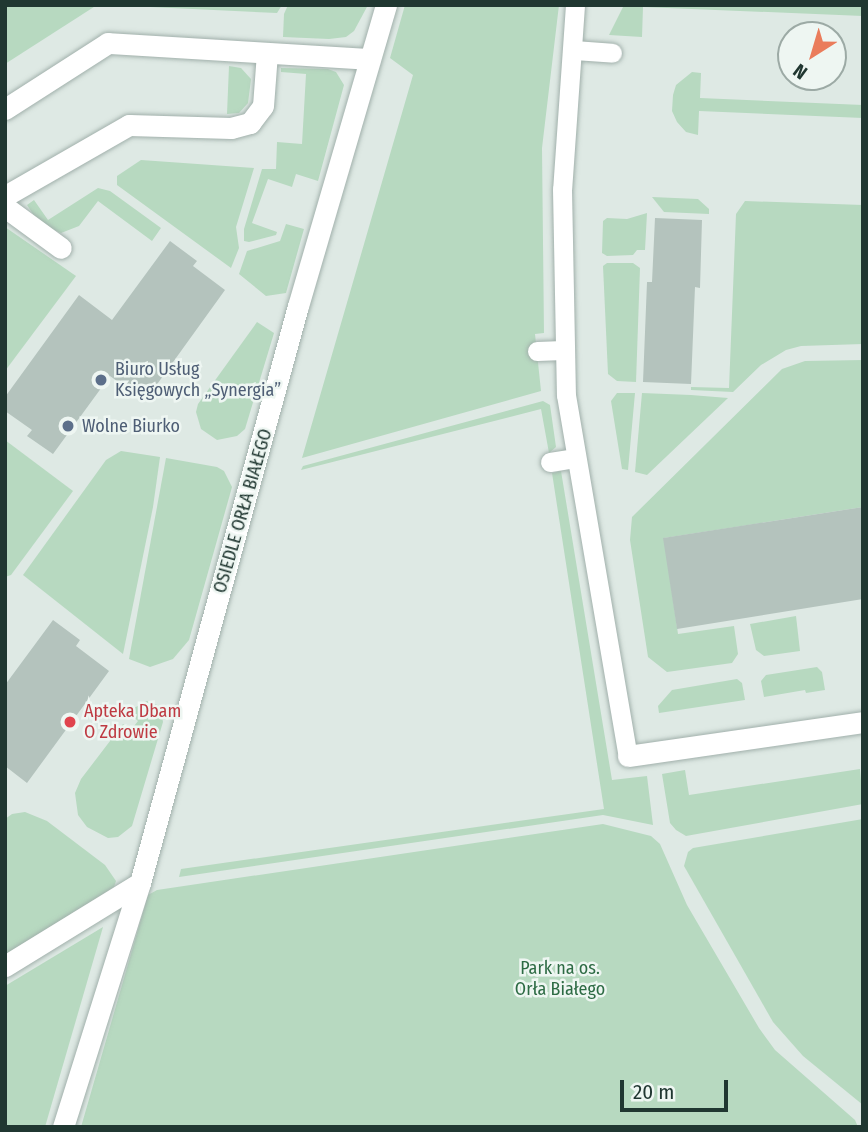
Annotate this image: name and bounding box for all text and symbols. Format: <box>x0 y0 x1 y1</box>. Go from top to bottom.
north arrow <box>777 21 847 91</box>
text: N <box>789 59 812 84</box>
place label: Biuro Usług Księgowych „Synergia” <box>115 359 281 402</box>
marker: Biuro Usług Księgowych „Synergia” <box>93 372 109 388</box>
place label: Wolne Biurko <box>82 415 180 437</box>
marker: Wolne Biurko <box>60 418 76 434</box>
street label: OSIEDLE ORŁA BIAŁEGO <box>209 426 277 596</box>
place label: Apteka Dbam O Zdrowie <box>84 701 181 744</box>
marker: Apteka Dbam O Zdrowie <box>62 714 78 730</box>
park label: Park na os. Orła Białego <box>515 958 605 1000</box>
scale bar <box>623 1066 732 1110</box>
text: 20 m <box>633 1079 674 1105</box>

